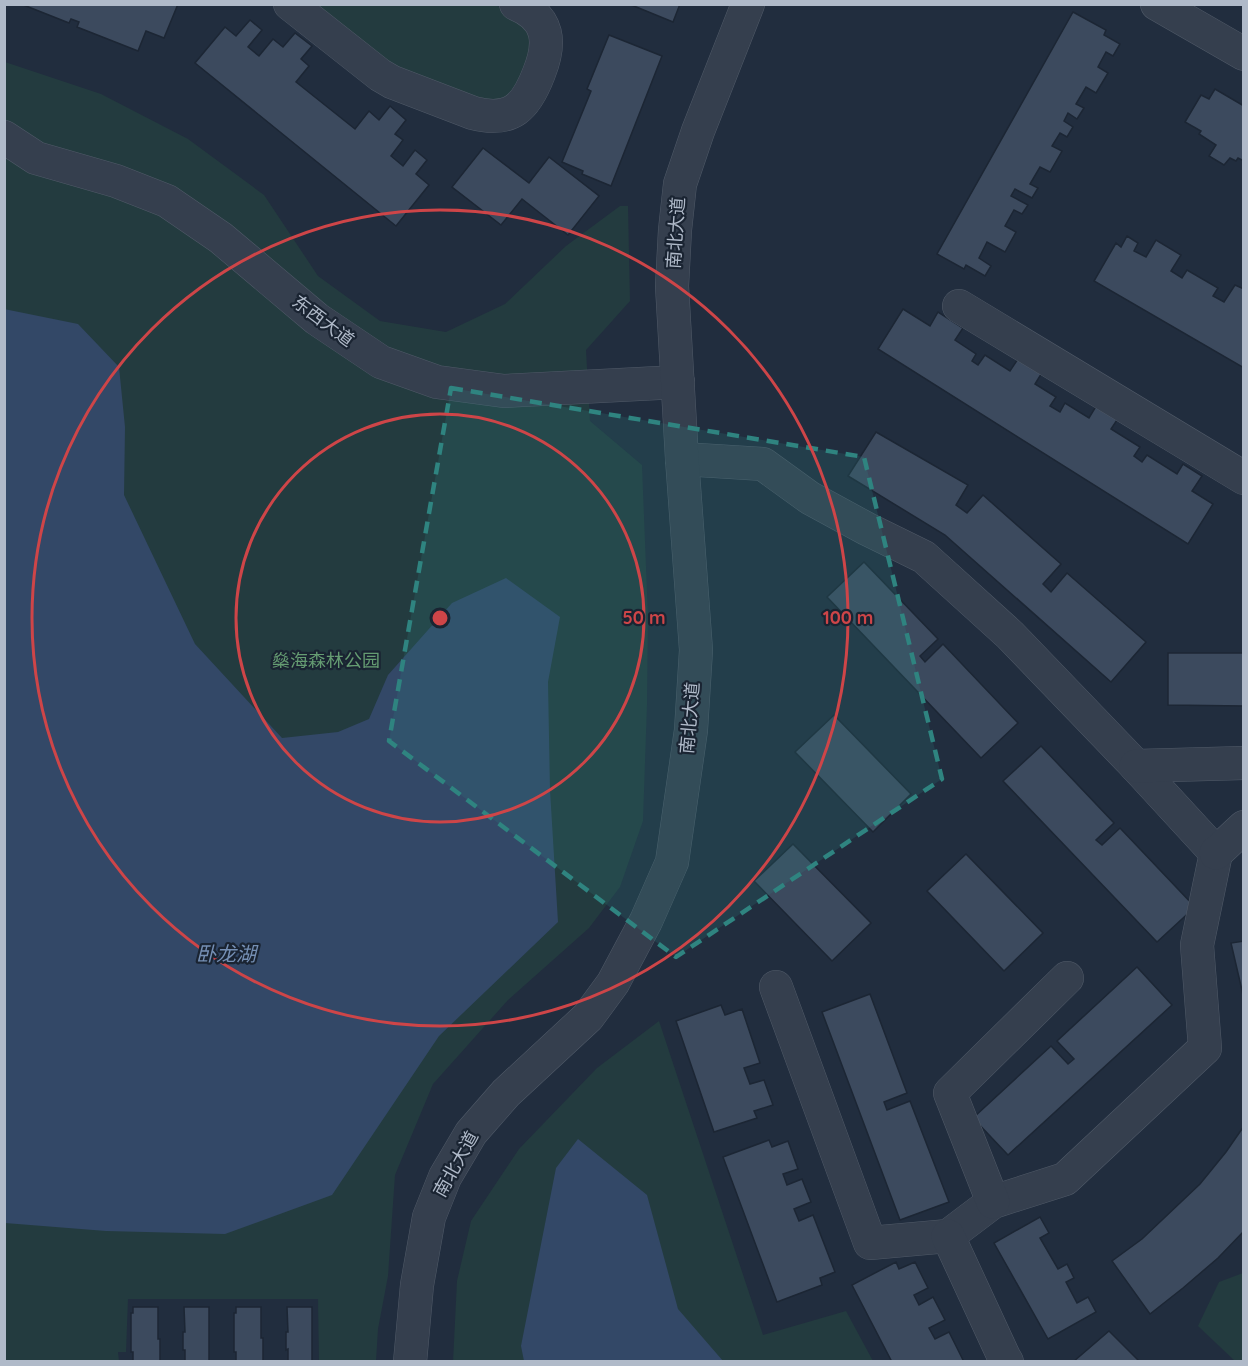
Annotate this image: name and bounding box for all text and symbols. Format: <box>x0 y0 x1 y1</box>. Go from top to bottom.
street label: 南北大道 <box>662 196 689 270</box>
street label: 东西大道 <box>288 290 359 351</box>
text: 50 m <box>622 606 666 629</box>
text: 100 m <box>823 606 873 629</box>
centre of rings <box>430 608 450 628</box>
park label: 燊海森林公园 <box>272 649 380 672</box>
street label: 南北大道 <box>675 681 704 755</box>
water label: 卧龙湖 <box>196 941 259 966</box>
street label: 南北大道 <box>428 1127 483 1201</box>

